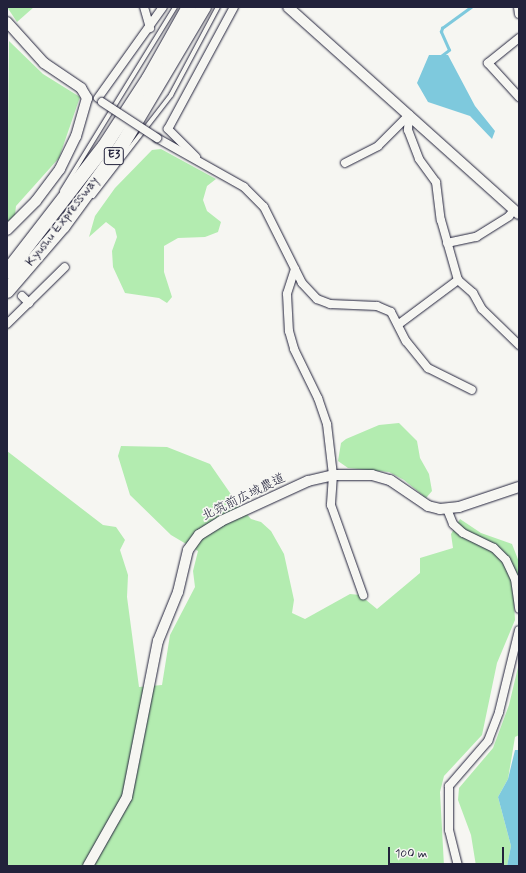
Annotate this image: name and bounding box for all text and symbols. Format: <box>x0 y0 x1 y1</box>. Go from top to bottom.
road number: E3 <box>103 146 125 166</box>
street label: Kyushu Expressway <box>23 174 103 270</box>
street label: 北筑前広域農道 <box>200 471 288 525</box>
scale bar <box>390 839 506 865</box>
text: 100 m <box>395 846 427 862</box>

